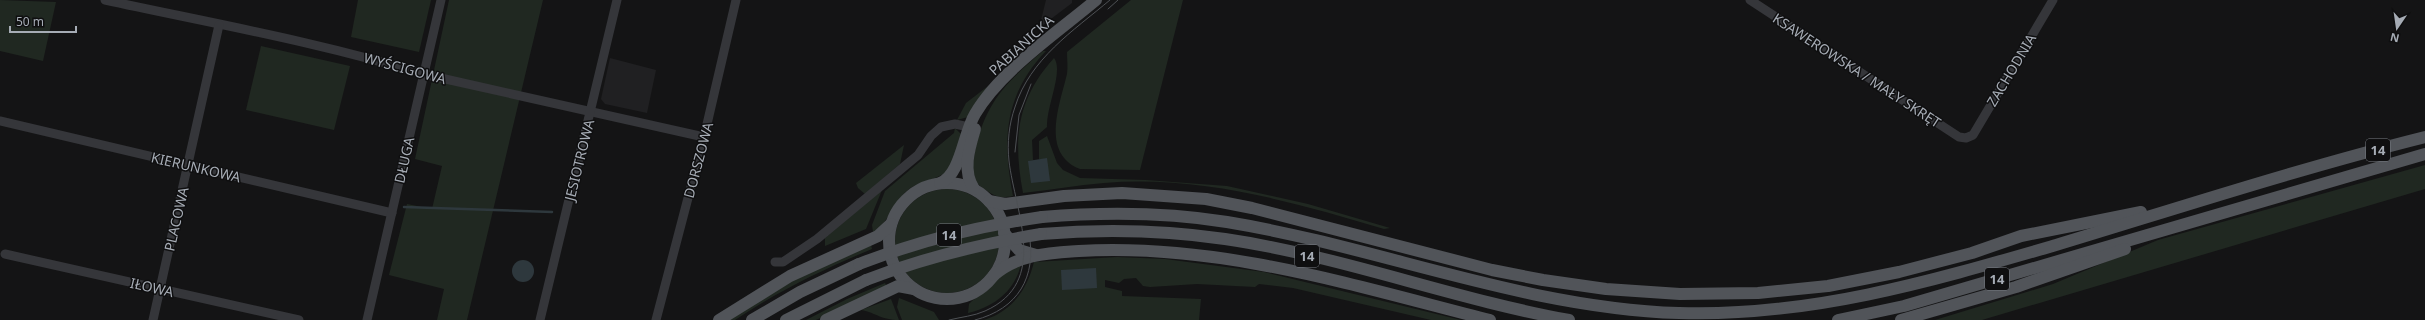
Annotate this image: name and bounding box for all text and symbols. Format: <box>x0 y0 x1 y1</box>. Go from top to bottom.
scale bar <box>10 8 76 34</box>
street label: KSAWEROWSKA / MAŁY SKRĘT <box>1769 8 1945 132</box>
north arrow <box>2377 8 2417 48</box>
street label: PABIANICKA <box>984 11 1058 79</box>
text: 50 m <box>16 13 44 30</box>
street label: ZACHODNIA <box>1982 30 2040 110</box>
text: N <box>2389 30 2401 47</box>
street label: WYŚCIGOWA <box>362 48 448 88</box>
street label: JESIOTROWA <box>559 117 598 205</box>
street label: DORSZOWA <box>679 120 717 200</box>
street label: DŁUGA <box>389 135 419 185</box>
road number: 14 <box>2366 139 2390 161</box>
street label: KIERUNKOWA <box>149 147 243 187</box>
street label: PLACOWA <box>159 185 193 253</box>
road number: 14 <box>937 224 961 246</box>
road number: 14 <box>1295 245 1319 267</box>
road number: 14 <box>1985 268 2009 290</box>
street label: IŁOWA <box>128 273 176 301</box>

